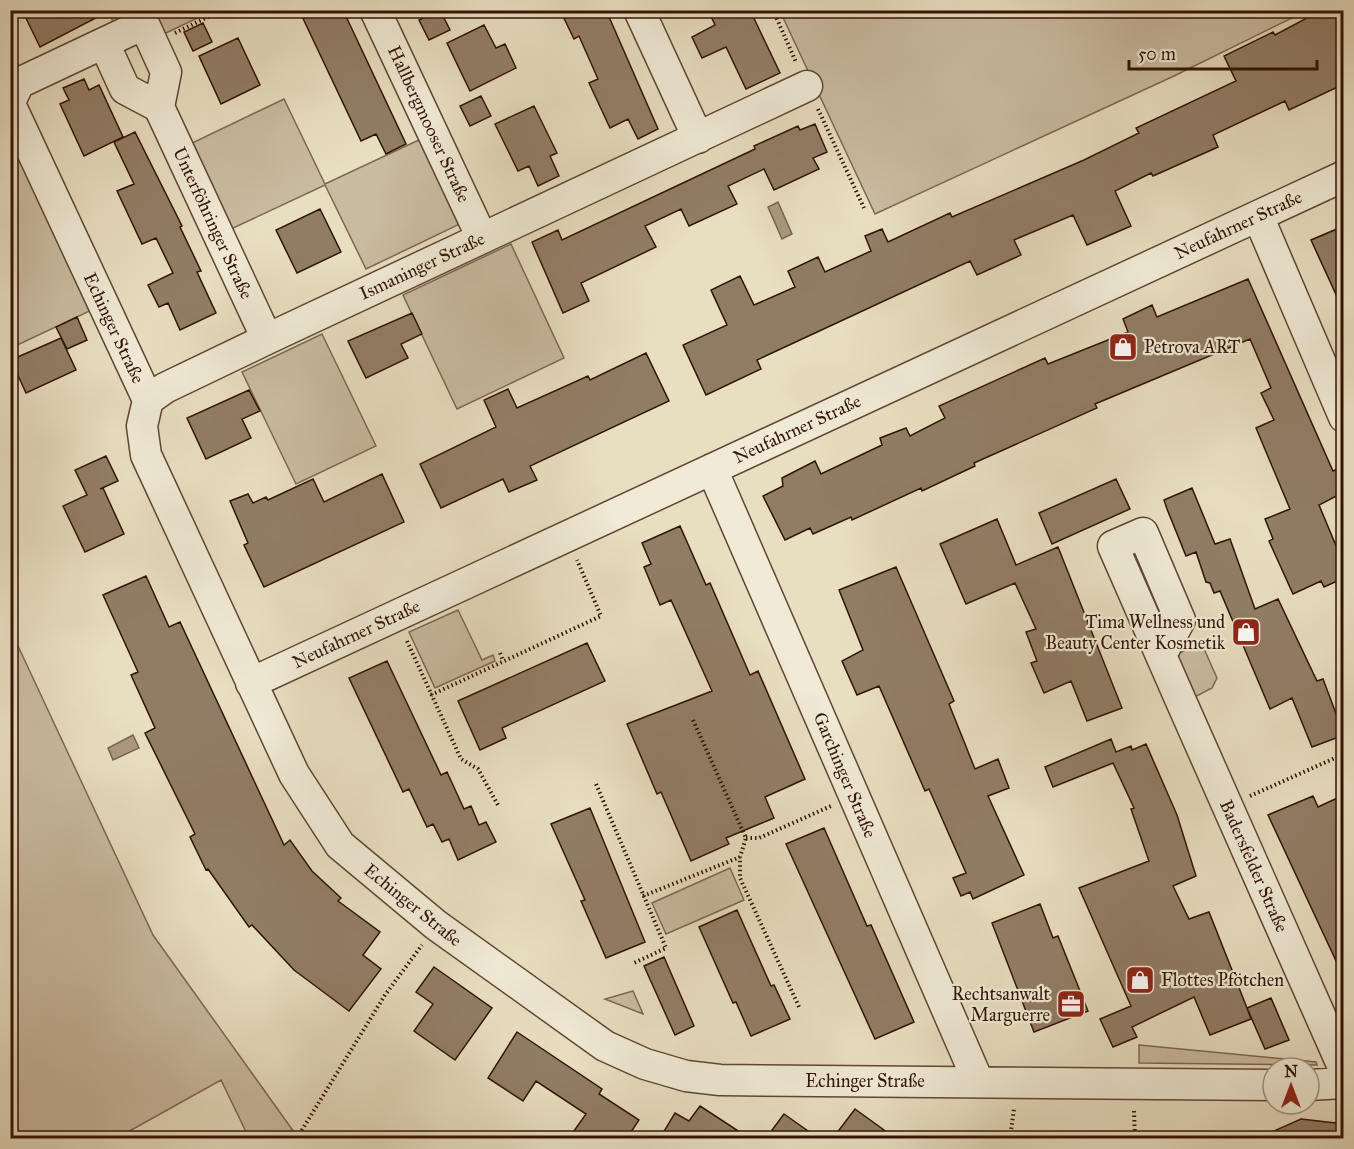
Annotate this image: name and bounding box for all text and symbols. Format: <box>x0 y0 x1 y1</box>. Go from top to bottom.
scale bar <box>1129 33 1316 71</box>
street label: Hallbergmooser Straße <box>382 42 475 206</box>
text: 50 m <box>1138 43 1176 65</box>
street label: Unterföhringer Straße <box>167 144 258 303</box>
street label: Neufahrner Straße <box>1171 186 1305 264</box>
street label: Ismaninger Straße <box>356 227 489 306</box>
street label: Echinger Straße <box>78 269 149 387</box>
shop icon: Petrova ART <box>1107 331 1139 363</box>
place label: Petrova ART <box>1144 336 1240 358</box>
street label: Neufahrner Straße <box>730 390 864 468</box>
street label: Neufahrner Straße <box>289 595 423 673</box>
place label: Tima Wellness und Beauty Center Kosmetik <box>1045 611 1226 654</box>
shop icon: Tima Wellness und Beauty Center Kosmetik <box>1230 616 1262 648</box>
street label: Garchinger Straße <box>808 709 881 841</box>
street label: Badersfelder Straße <box>1215 796 1293 936</box>
street label: Echinger Straße <box>359 859 466 952</box>
shop icon: Flottes Pfötchen <box>1124 964 1156 996</box>
place label: Flottes Pfötchen <box>1161 969 1284 991</box>
place label: Rechtsanwalt Marguerre <box>952 983 1051 1027</box>
office icon: Rechtsanwalt Marguerre <box>1055 988 1087 1020</box>
north arrow <box>1261 1056 1321 1116</box>
text: N <box>1284 1062 1298 1081</box>
street label: Echinger Straße <box>805 1070 925 1093</box>

